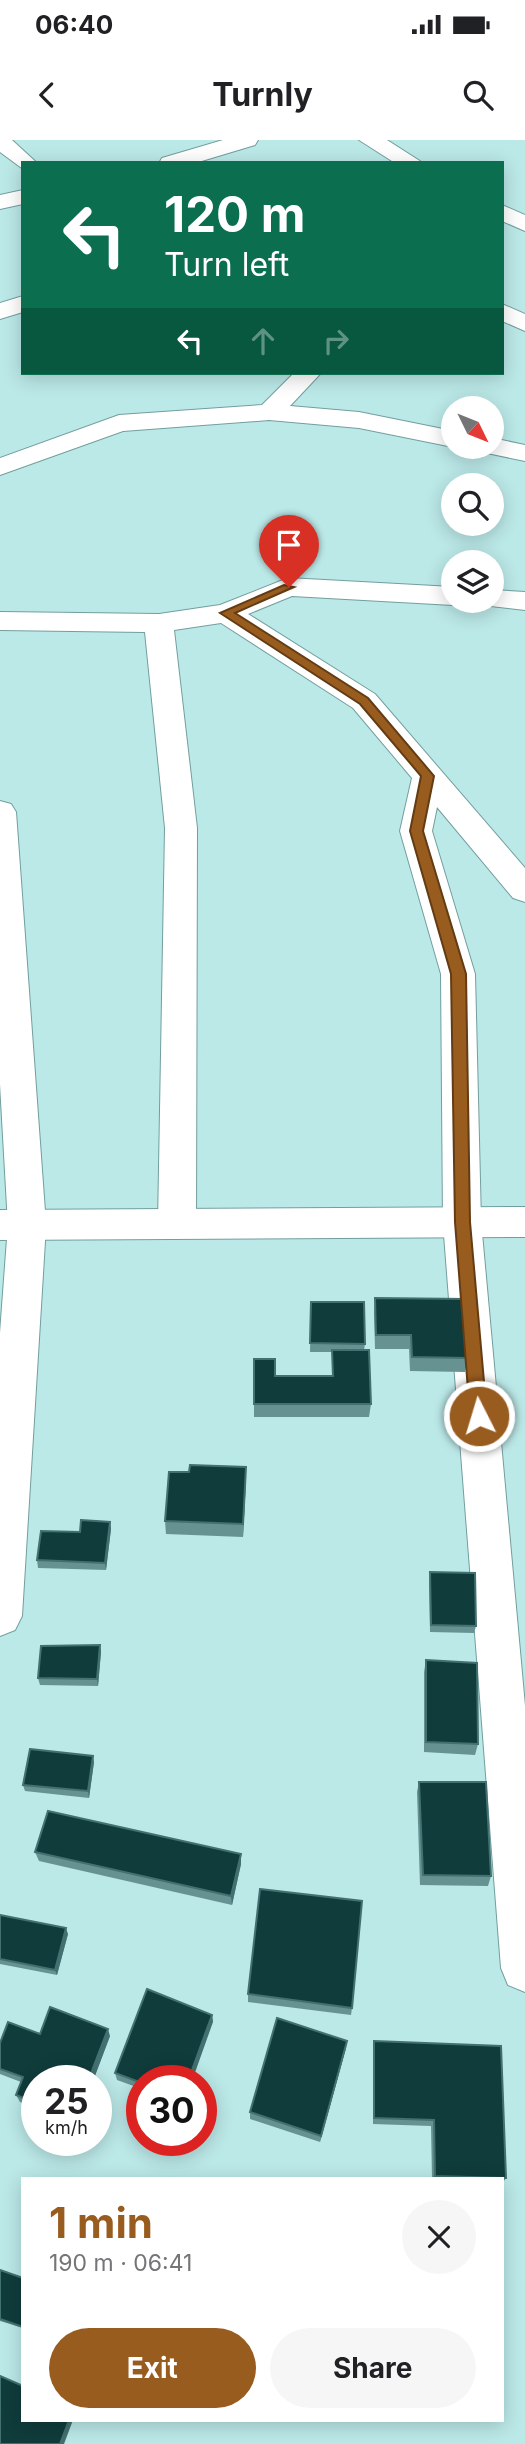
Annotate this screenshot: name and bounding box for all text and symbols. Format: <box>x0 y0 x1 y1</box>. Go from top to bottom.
text: 06:40 <box>35 9 113 40</box>
text: Turnly <box>212 75 313 114</box>
icon: back <box>28 76 66 114</box>
icon: search <box>459 76 497 114</box>
text: 120 m <box>164 185 305 244</box>
icon: left <box>49 189 140 280</box>
text: Turn left <box>164 245 289 284</box>
icon: left <box>171 322 209 360</box>
icon: ahead <box>244 322 282 360</box>
icon: right <box>317 322 355 360</box>
north arrow <box>441 396 504 458</box>
map controls <box>441 396 504 613</box>
button: search <box>441 473 504 536</box>
pin <box>259 515 319 587</box>
icon: arrive <box>270 526 308 564</box>
button: layers <box>441 550 504 613</box>
position arrow <box>442 1379 516 1453</box>
speed limit sign: 30 <box>126 2065 217 2156</box>
text: 25 <box>44 2080 89 2122</box>
text: km/h <box>45 2117 88 2138</box>
text: 1 min <box>49 2197 153 2248</box>
button: close <box>402 2200 476 2274</box>
text: 190 m · 06:41 <box>49 2249 192 2277</box>
button: Exit <box>49 2328 256 2408</box>
button: Share <box>270 2328 476 2408</box>

